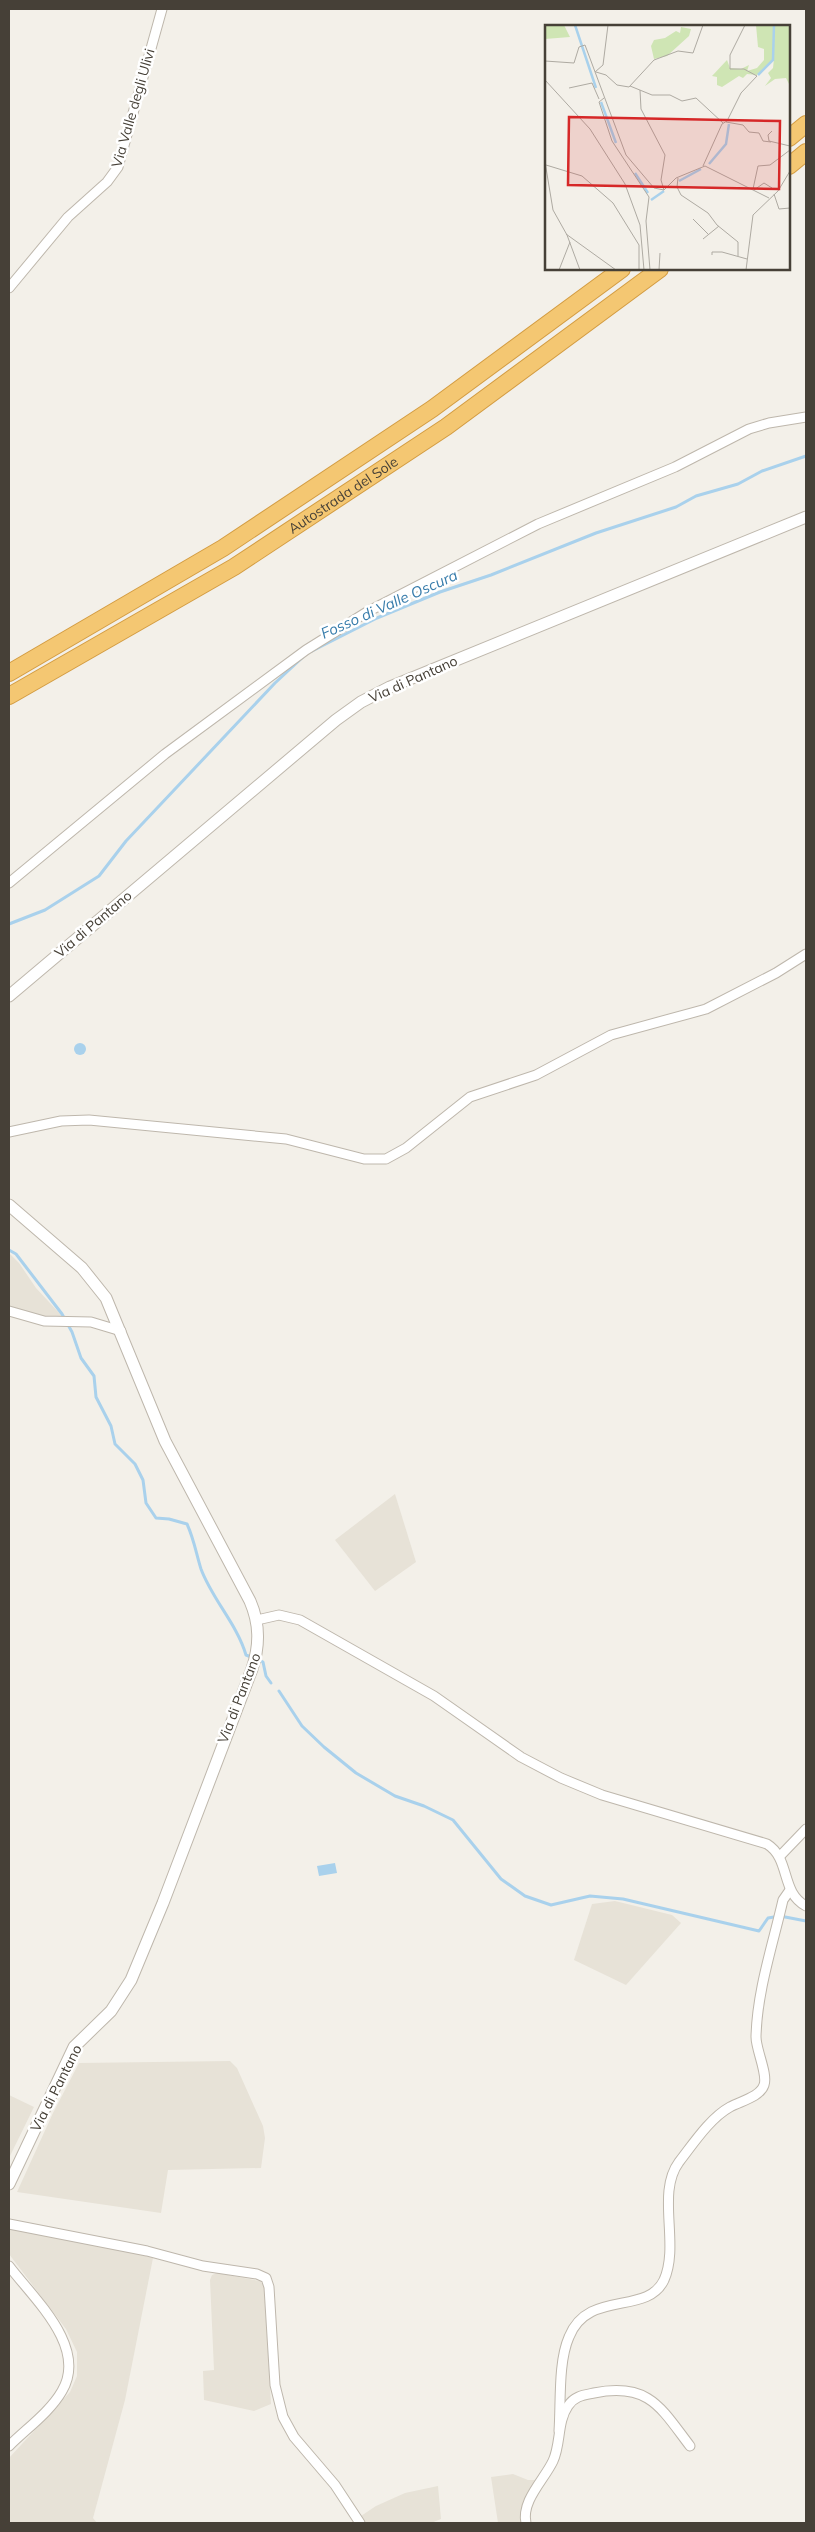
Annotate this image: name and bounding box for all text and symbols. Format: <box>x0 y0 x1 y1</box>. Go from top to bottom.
inset map <box>545 25 790 270</box>
street label: Via Valle degli Ulivi <box>107 46 159 170</box>
street label: Autostrada del Sole <box>285 452 401 538</box>
water label: Fosso di Valle Oscura <box>318 565 460 643</box>
street label: Via di Pantano <box>366 651 460 707</box>
street label: Via di Pantano <box>51 886 135 962</box>
street label: Via di Pantano <box>213 1650 265 1746</box>
street label: Via di Pantano <box>26 2041 86 2135</box>

